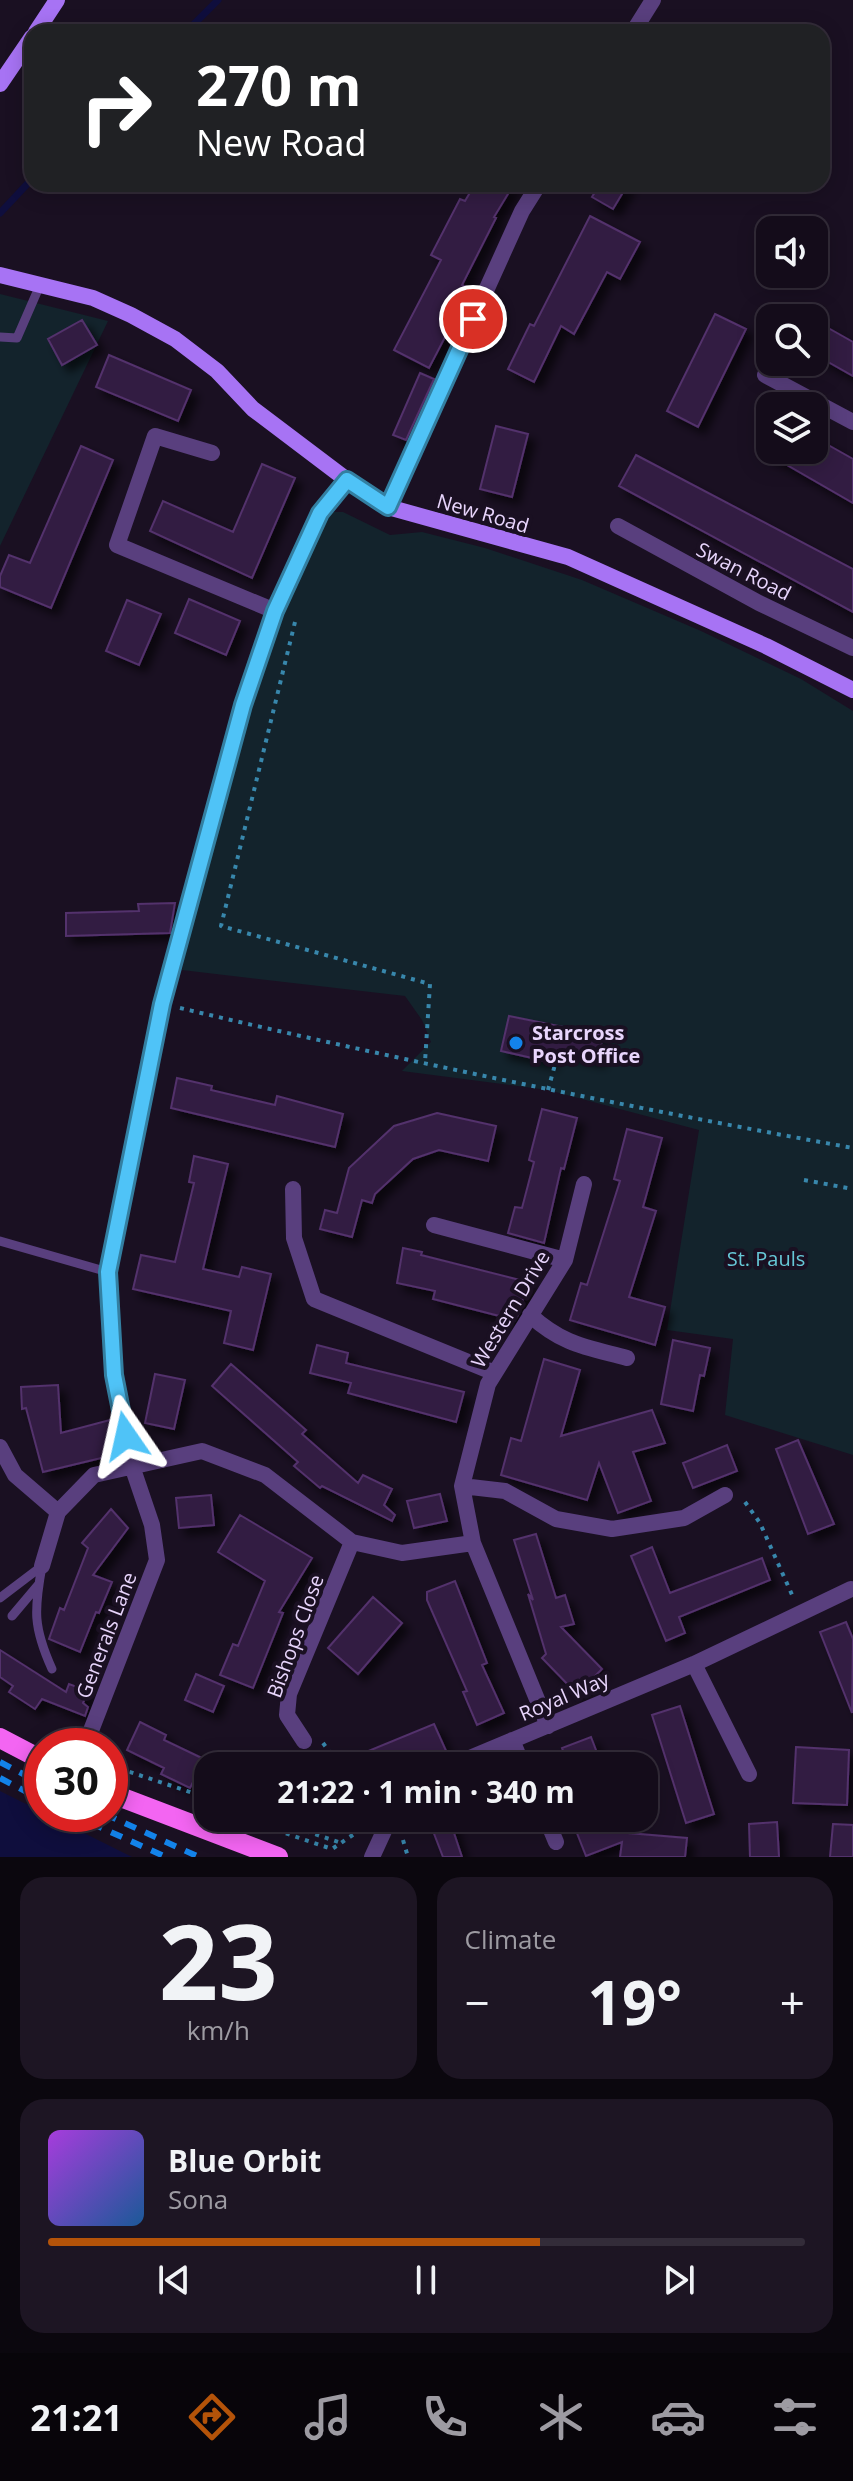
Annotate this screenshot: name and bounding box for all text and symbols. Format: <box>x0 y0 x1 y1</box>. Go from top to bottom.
text: 270 m <box>196 46 362 122</box>
icon: right <box>64 56 168 160</box>
text: New Road <box>196 118 366 167</box>
map controls <box>756 216 828 464</box>
button: sound <box>756 216 828 288</box>
pin <box>439 285 507 353</box>
icon: arrive <box>451 297 495 341</box>
button: search <box>756 304 828 376</box>
button: layers <box>756 392 828 464</box>
street label: New Road <box>434 487 532 539</box>
street label: Swan Road <box>692 536 796 606</box>
place label: Starcross Post Office <box>532 1019 640 1069</box>
marker: Starcross Post Office <box>507 1034 525 1052</box>
street label: Western Drive <box>464 1245 556 1373</box>
park label: St. Pauls <box>727 1245 805 1272</box>
position arrow <box>84 1394 168 1478</box>
street label: Generals Lane <box>69 1568 143 1702</box>
street label: Bishops Close <box>260 1571 330 1701</box>
street label: Royal Way <box>515 1665 614 1727</box>
speed limit sign: 30 <box>24 1728 128 1832</box>
text: 21:22 · 1 min · 340 m <box>277 1771 575 1812</box>
text: 23 <box>159 1889 278 2030</box>
text: Climate <box>465 1921 556 1957</box>
text: 19° <box>588 1961 682 2043</box>
text: − <box>465 1972 490 2032</box>
text: + <box>780 1972 805 2032</box>
text: km/h <box>187 2012 250 2048</box>
text: Blue Orbit <box>168 2140 321 2181</box>
text: Sona <box>168 2181 228 2217</box>
icon: previous <box>152 2258 196 2302</box>
icon: pause <box>404 2258 448 2302</box>
icon: next <box>657 2258 701 2302</box>
icon: directions <box>184 2389 240 2445</box>
icon: music <box>300 2389 356 2445</box>
icon: phone <box>417 2389 473 2445</box>
icon: climate <box>533 2389 589 2445</box>
icon: car <box>650 2389 706 2445</box>
icon: filters <box>767 2389 823 2445</box>
text: 21:21 <box>30 2393 123 2442</box>

